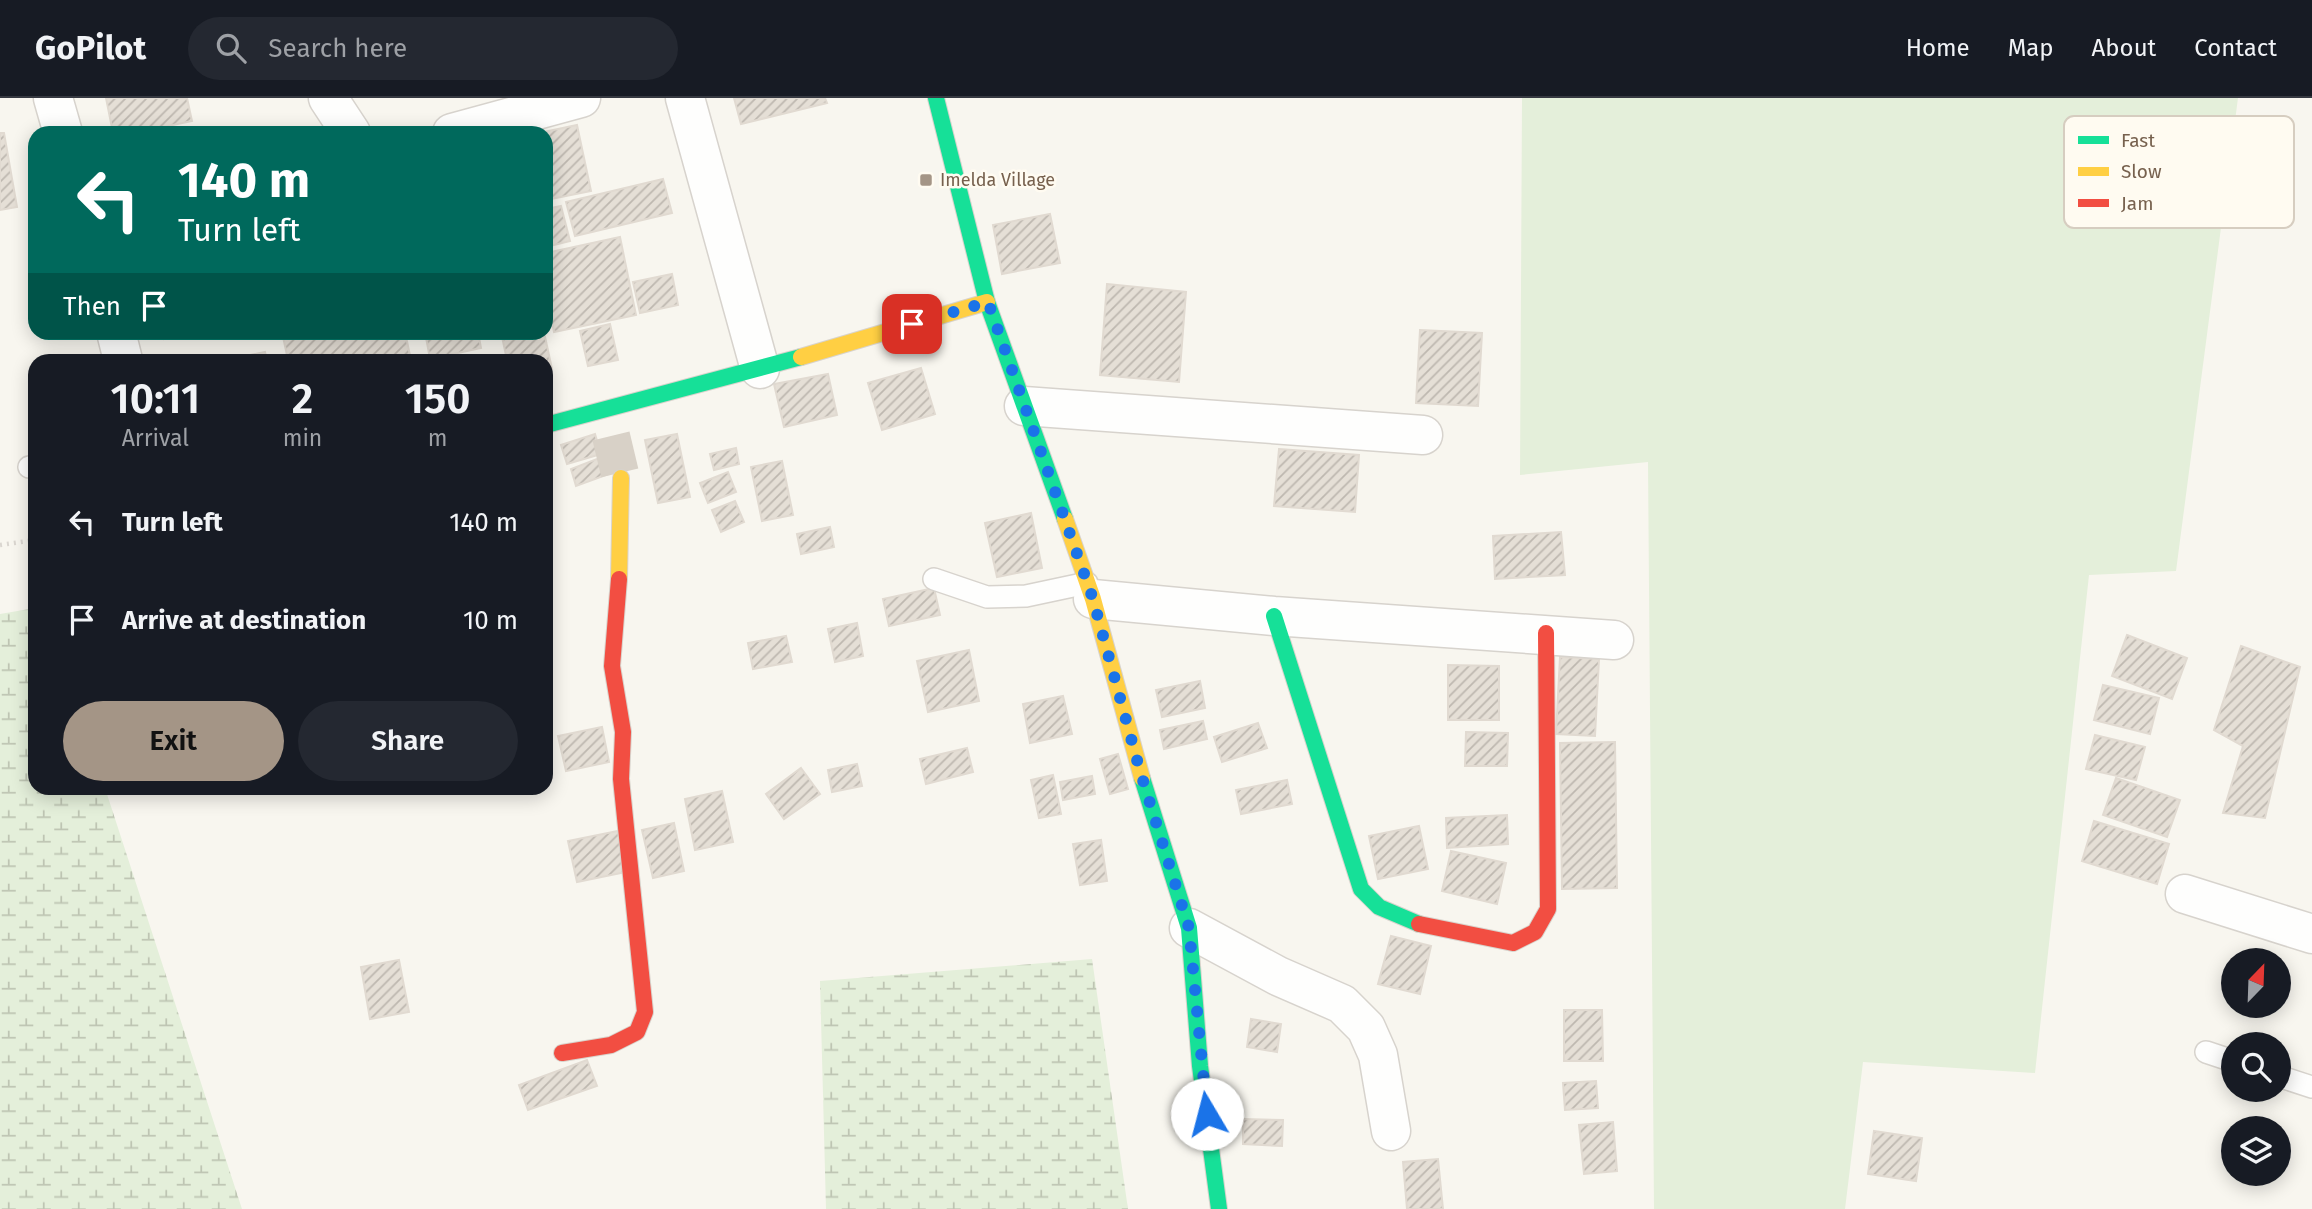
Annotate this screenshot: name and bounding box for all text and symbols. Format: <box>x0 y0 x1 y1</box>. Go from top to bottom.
search box <box>188 17 678 80</box>
text: GoPilot <box>35 28 146 68</box>
icon: search <box>212 29 250 67</box>
text: Search here <box>268 33 407 64</box>
text: Home <box>1906 34 1970 62</box>
text: Map <box>2008 34 2054 62</box>
text: About <box>2092 34 2156 62</box>
text: Contact <box>2194 34 2277 62</box>
legend <box>2064 116 2294 228</box>
text: Fast <box>2121 129 2155 152</box>
text: 140 m <box>178 151 310 210</box>
icon: left <box>63 154 154 245</box>
text: Slow <box>2121 160 2162 183</box>
place label: Imelda Village <box>940 169 1055 191</box>
marker: Imelda Village <box>918 172 934 188</box>
text: Jam <box>2121 192 2153 215</box>
text: Turn left <box>178 211 300 249</box>
icon: arrive <box>135 287 173 325</box>
text: Then <box>63 291 121 322</box>
pin <box>882 294 942 354</box>
icon: arrive <box>893 305 931 343</box>
text: 10:11 <box>111 374 200 424</box>
text: 2 <box>292 374 313 424</box>
text: 150 <box>405 374 470 424</box>
text: Arrival <box>122 424 189 452</box>
text: min <box>283 424 322 452</box>
text: m <box>428 424 448 452</box>
icon: left <box>63 503 101 541</box>
text: Turn left <box>122 507 223 538</box>
text: 140 m <box>449 507 518 538</box>
icon: arrive <box>63 601 101 639</box>
text: Arrive at destination <box>122 605 366 636</box>
text: 10 m <box>463 605 518 636</box>
button: Exit <box>63 701 284 781</box>
button: Share <box>298 701 518 781</box>
north arrow <box>2221 948 2291 1018</box>
map controls <box>2221 948 2291 1186</box>
button: search <box>2221 1032 2291 1102</box>
position arrow <box>1170 1077 1244 1151</box>
button: layers <box>2221 1116 2291 1186</box>

